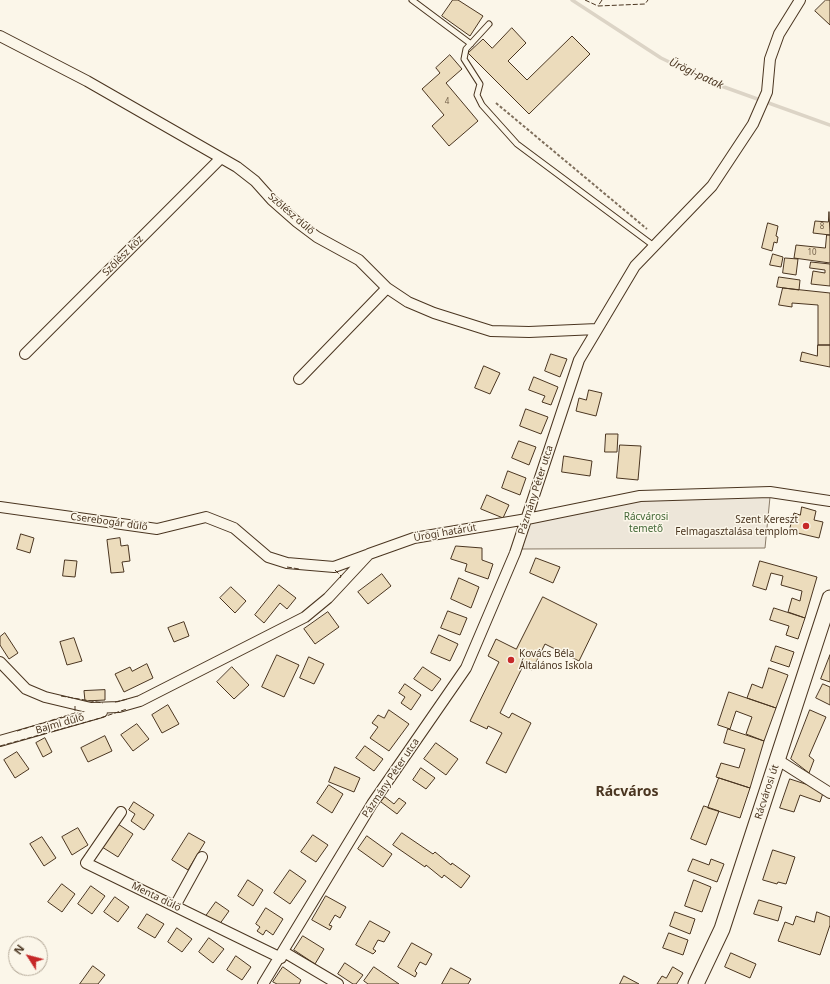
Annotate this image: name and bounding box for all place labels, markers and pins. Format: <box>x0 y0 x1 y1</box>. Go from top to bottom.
place label: Szent Kereszt Felmagasztalása templom <box>675 514 798 538</box>
marker: Szent Kereszt Felmagasztalása templom <box>801 521 811 531</box>
place label: Kovács Béla Általános Iskola <box>519 648 593 672</box>
marker: Kovács Béla Általános Iskola <box>506 655 516 665</box>

